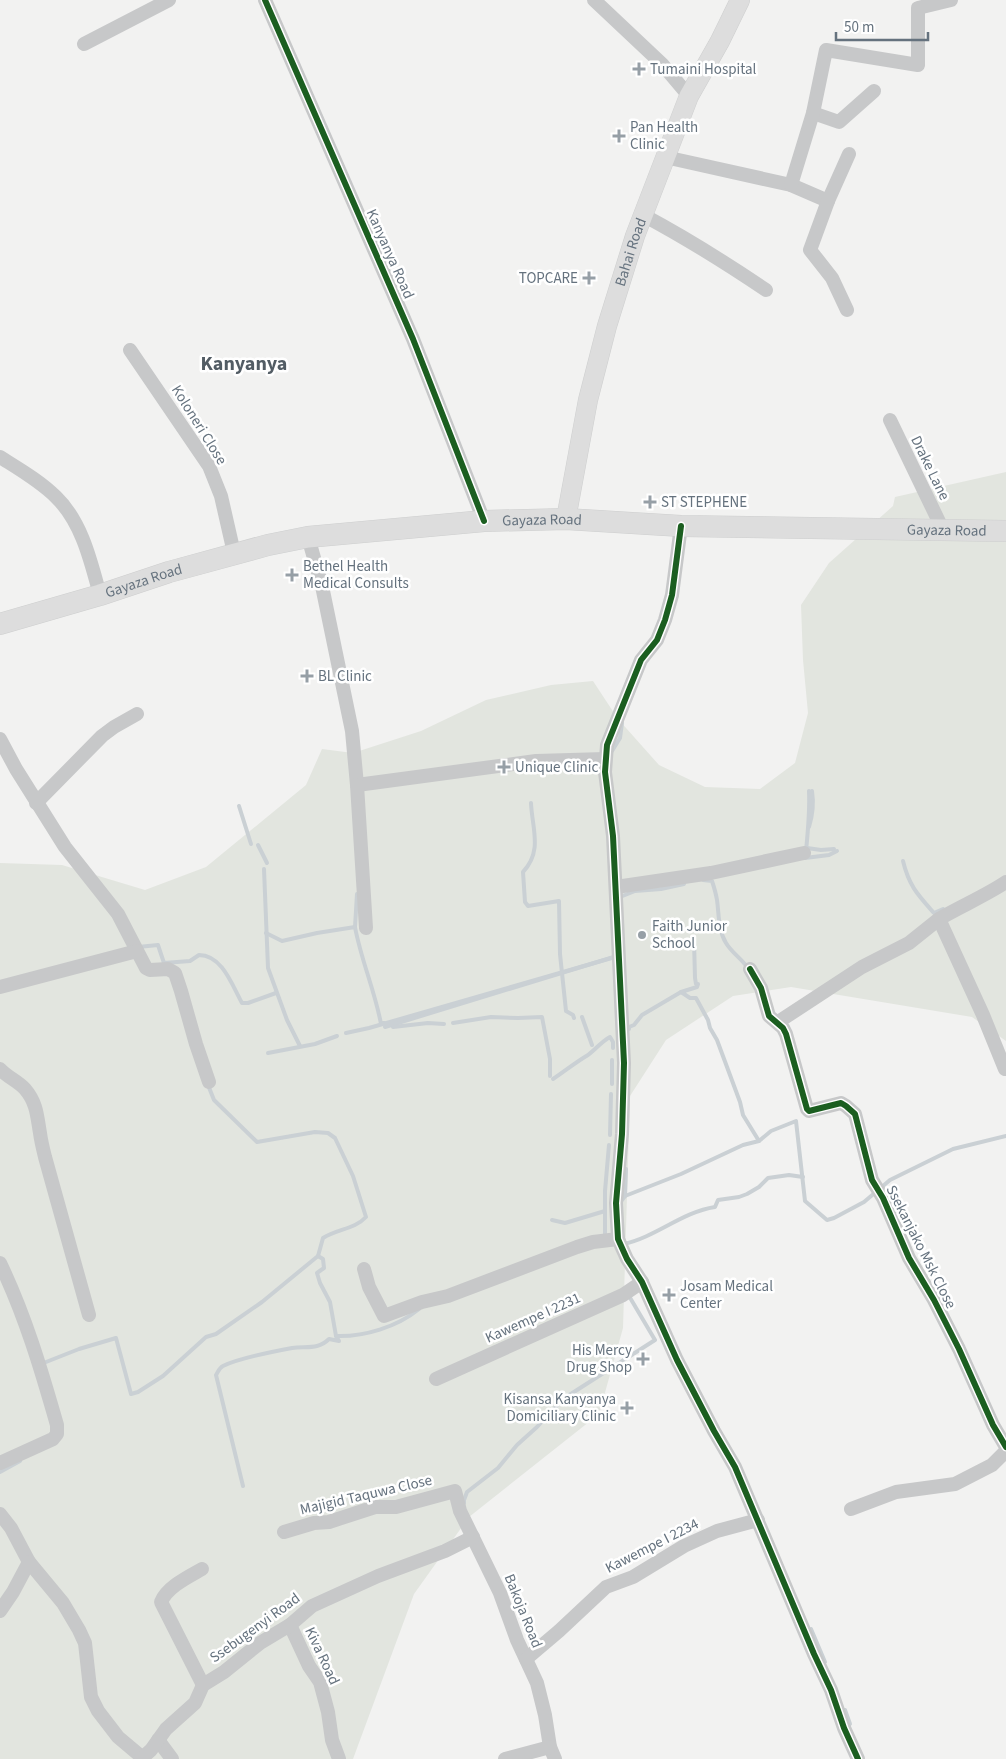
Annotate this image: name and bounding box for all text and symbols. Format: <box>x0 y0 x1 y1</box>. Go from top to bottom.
scale bar <box>836 10 928 42</box>
text: 50 m <box>844 17 874 38</box>
place label: Tumaini Hospital <box>650 59 757 80</box>
marker: Tumaini Hospital <box>632 62 646 76</box>
place label: Pan Health Clinic <box>630 117 698 155</box>
marker: Pan Health Clinic <box>612 129 626 143</box>
street label: Kanyanya Road <box>361 206 419 302</box>
street label: Bahai Road <box>609 215 652 289</box>
place label: TOPCARE <box>519 268 578 289</box>
marker: TOPCARE <box>582 271 596 285</box>
district label: Kanyanya <box>201 350 287 378</box>
street label: Koloneri Close <box>166 381 232 469</box>
street label: Drake Lane <box>905 432 955 504</box>
place label: ST STEPHENE <box>661 492 747 513</box>
marker: ST STEPHENE <box>643 495 657 509</box>
street label: Gayaza Road <box>502 508 583 531</box>
street label: Gayaza Road <box>907 519 987 541</box>
place label: Bethel Health Medical Consults <box>303 556 409 594</box>
street label: Gayaza Road <box>102 558 184 603</box>
marker: Bethel Health Medical Consults <box>285 568 299 582</box>
place label: BL Clinic <box>318 666 372 687</box>
marker: BL Clinic <box>300 669 314 683</box>
place label: Unique Clinic <box>515 757 598 778</box>
marker: Unique Clinic <box>497 760 511 774</box>
place label: Faith Junior School <box>652 916 728 954</box>
marker: Faith Junior School <box>636 929 648 941</box>
street label: Ssekanjako Msk Close <box>881 1182 961 1312</box>
place label: Josam Medical Center <box>680 1276 773 1314</box>
street label: Kawempe I 2231 <box>482 1288 584 1348</box>
marker: Josam Medical Center <box>662 1288 676 1302</box>
place label: His Mercy Drug Shop <box>566 1340 632 1378</box>
marker: His Mercy Drug Shop <box>636 1352 650 1366</box>
place label: Kisansa Kanyanya Domiciliary Clinic <box>504 1389 616 1427</box>
marker: Kisansa Kanyanya Domiciliary Clinic <box>620 1401 634 1415</box>
street label: Majigid Taquwa Close <box>298 1470 434 1520</box>
street label: Kawempe I 2234 <box>602 1513 703 1579</box>
street label: Bakoja Road <box>499 1571 547 1651</box>
street label: Ssebugenyi Road <box>206 1588 304 1668</box>
street label: Kiva Road <box>299 1624 345 1688</box>

